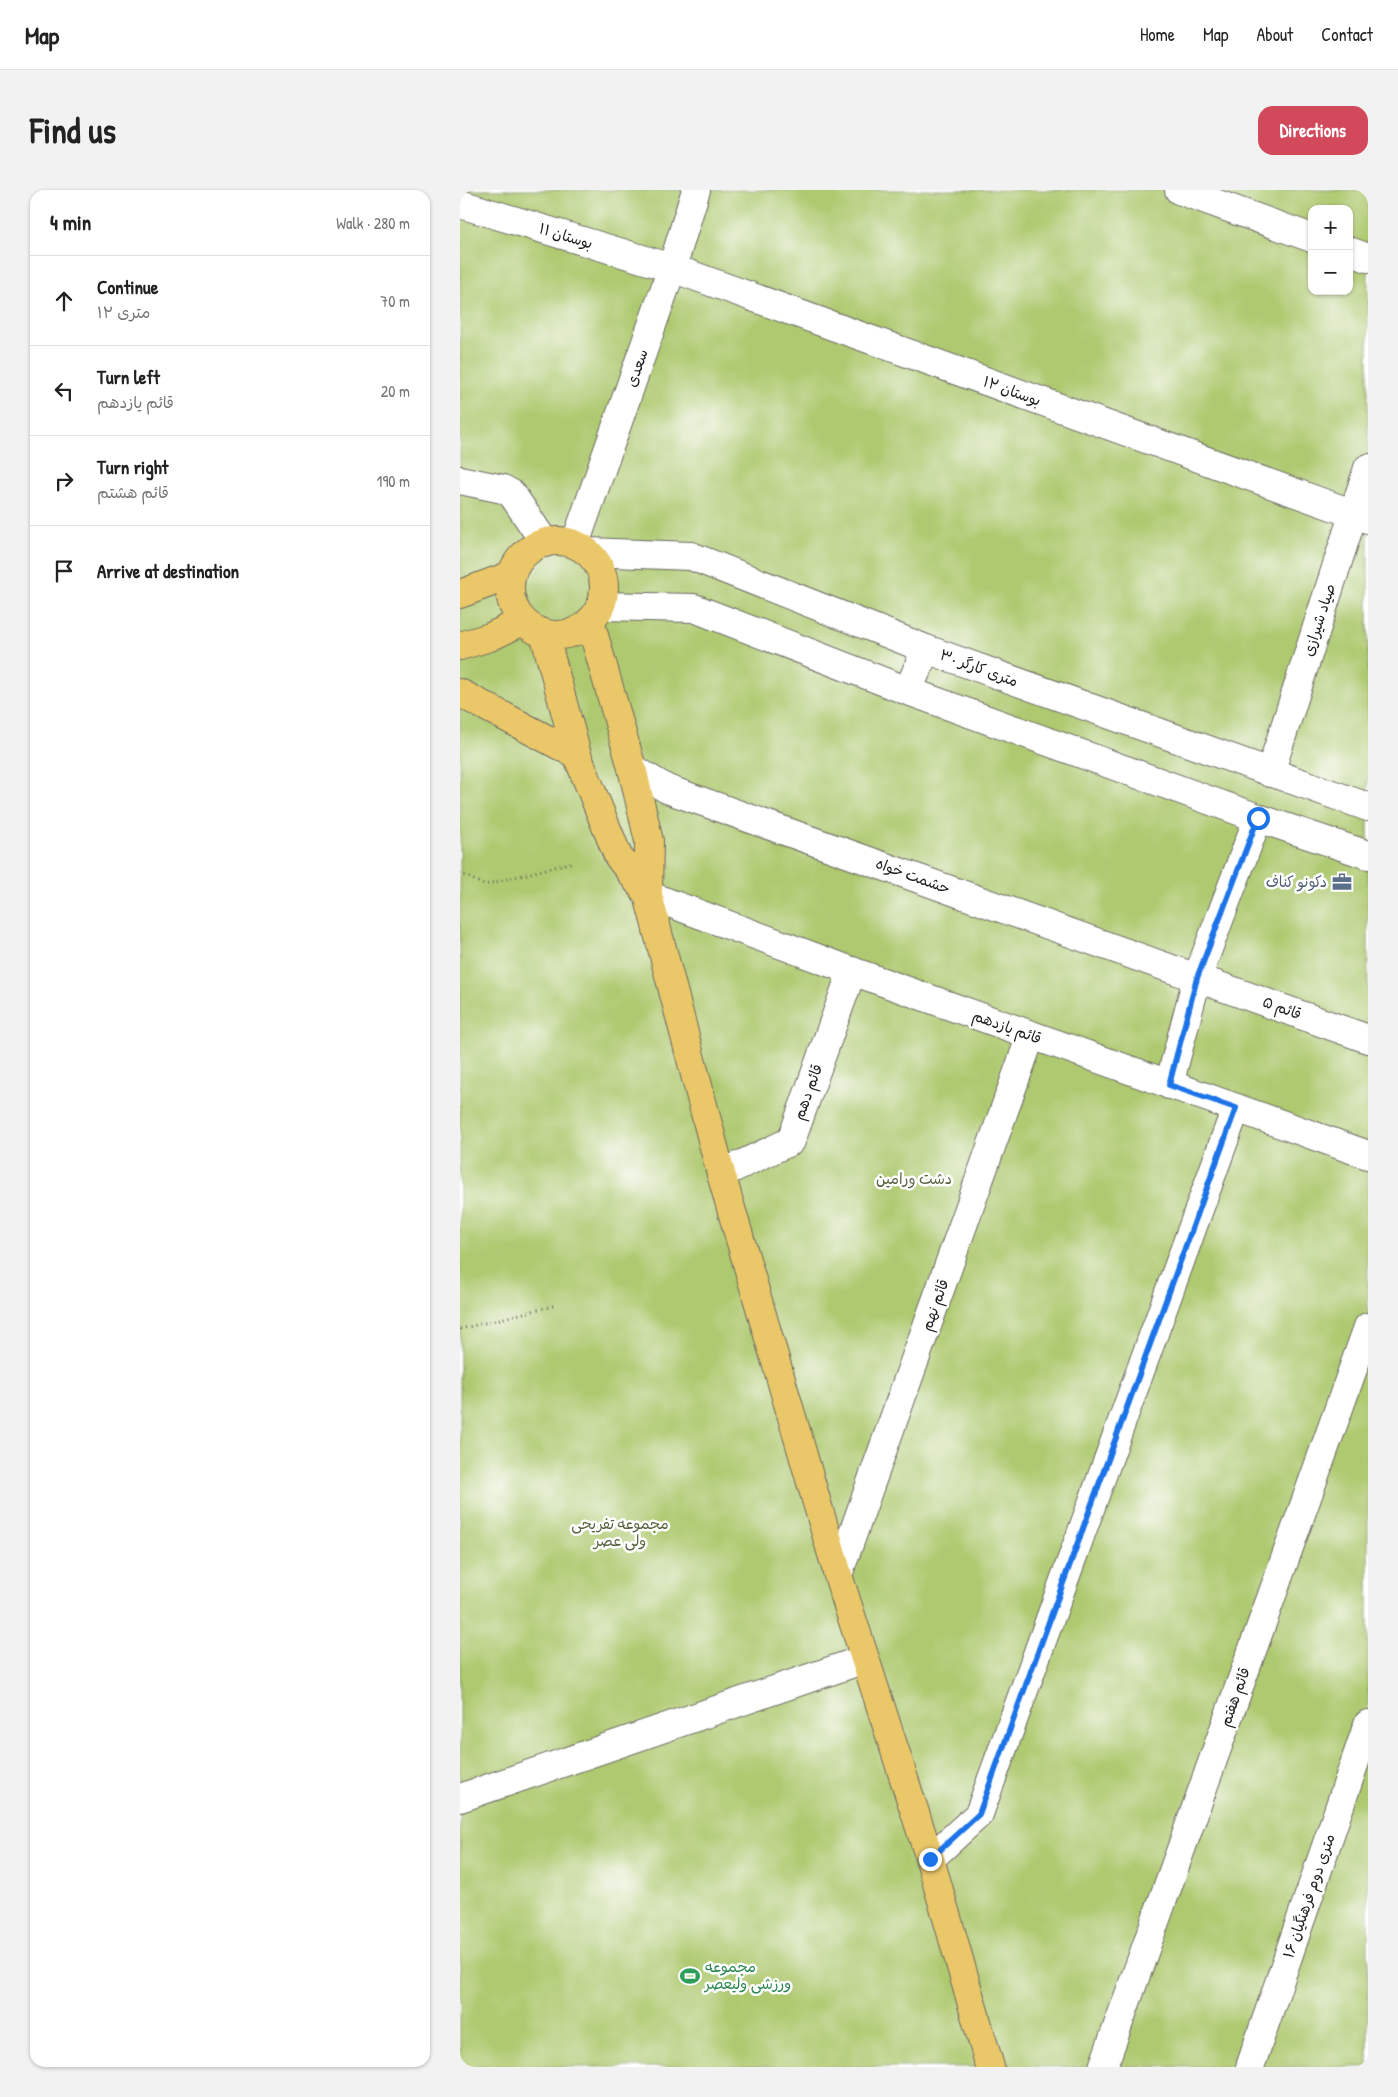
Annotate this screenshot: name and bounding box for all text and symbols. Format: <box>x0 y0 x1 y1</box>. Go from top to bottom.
text: Map <box>25 19 59 51</box>
text: Home <box>1140 22 1175 47</box>
text: Map <box>1203 22 1228 47</box>
text: About <box>1256 22 1293 47</box>
text: Contact <box>1321 22 1373 47</box>
button: Directions <box>1258 106 1368 155</box>
text: Find us <box>30 107 116 154</box>
map controls <box>1308 205 1353 295</box>
button: + <box>1308 205 1353 250</box>
text: 4 min <box>50 208 91 237</box>
text: Walk · 280 m <box>336 212 410 234</box>
street label: بوستان ۱۱ <box>537 217 596 254</box>
button: − <box>1308 250 1353 295</box>
text: Continue <box>97 274 158 300</box>
icon: ahead <box>50 287 78 315</box>
text: 70 m <box>380 290 410 312</box>
text: ۱۲ متری <box>97 301 150 323</box>
street label: سعدی <box>620 346 653 390</box>
text: Turn left <box>97 364 160 390</box>
street label: بوستان ۱۲ <box>980 370 1044 411</box>
icon: left <box>50 377 78 405</box>
text: 20 m <box>381 380 410 402</box>
text: قائم یازدهم <box>97 391 174 413</box>
text: Turn right <box>97 454 168 480</box>
icon: right <box>50 467 78 495</box>
text: 190 m <box>377 470 410 492</box>
text: قائم هشتم <box>97 481 169 503</box>
icon: arrive <box>50 557 78 585</box>
text: Arrive at destination <box>97 558 239 584</box>
street label: صیاد شیرازی <box>1297 581 1340 659</box>
street label: ۳۰ متری کارگر <box>937 644 1021 691</box>
route start <box>1247 807 1270 830</box>
street label: حشمت خواه <box>873 852 953 899</box>
place label: دکونو کناف <box>1266 871 1327 892</box>
office icon: دکونو کناف <box>1331 871 1353 893</box>
street label: قائم ۵ <box>1259 991 1305 1026</box>
street label: قائم یازدهم <box>969 1004 1045 1051</box>
street label: قائم دهم <box>788 1061 829 1123</box>
park label: دشت ورامین <box>876 1168 952 1189</box>
street label: قائم نهم <box>915 1276 956 1334</box>
park label: مجموعه تفریحی ولی عصر <box>571 1513 669 1551</box>
street label: قائم هفتم <box>1214 1664 1257 1730</box>
street label: ۱۶ متری دوم فرهنگیان <box>1277 1831 1342 1962</box>
route end <box>919 1848 942 1871</box>
place label: مجموعه ورزشی ولیعصر <box>703 1956 791 1994</box>
sports icon: مجموعه ورزشی ولیعصر <box>679 1965 701 1987</box>

